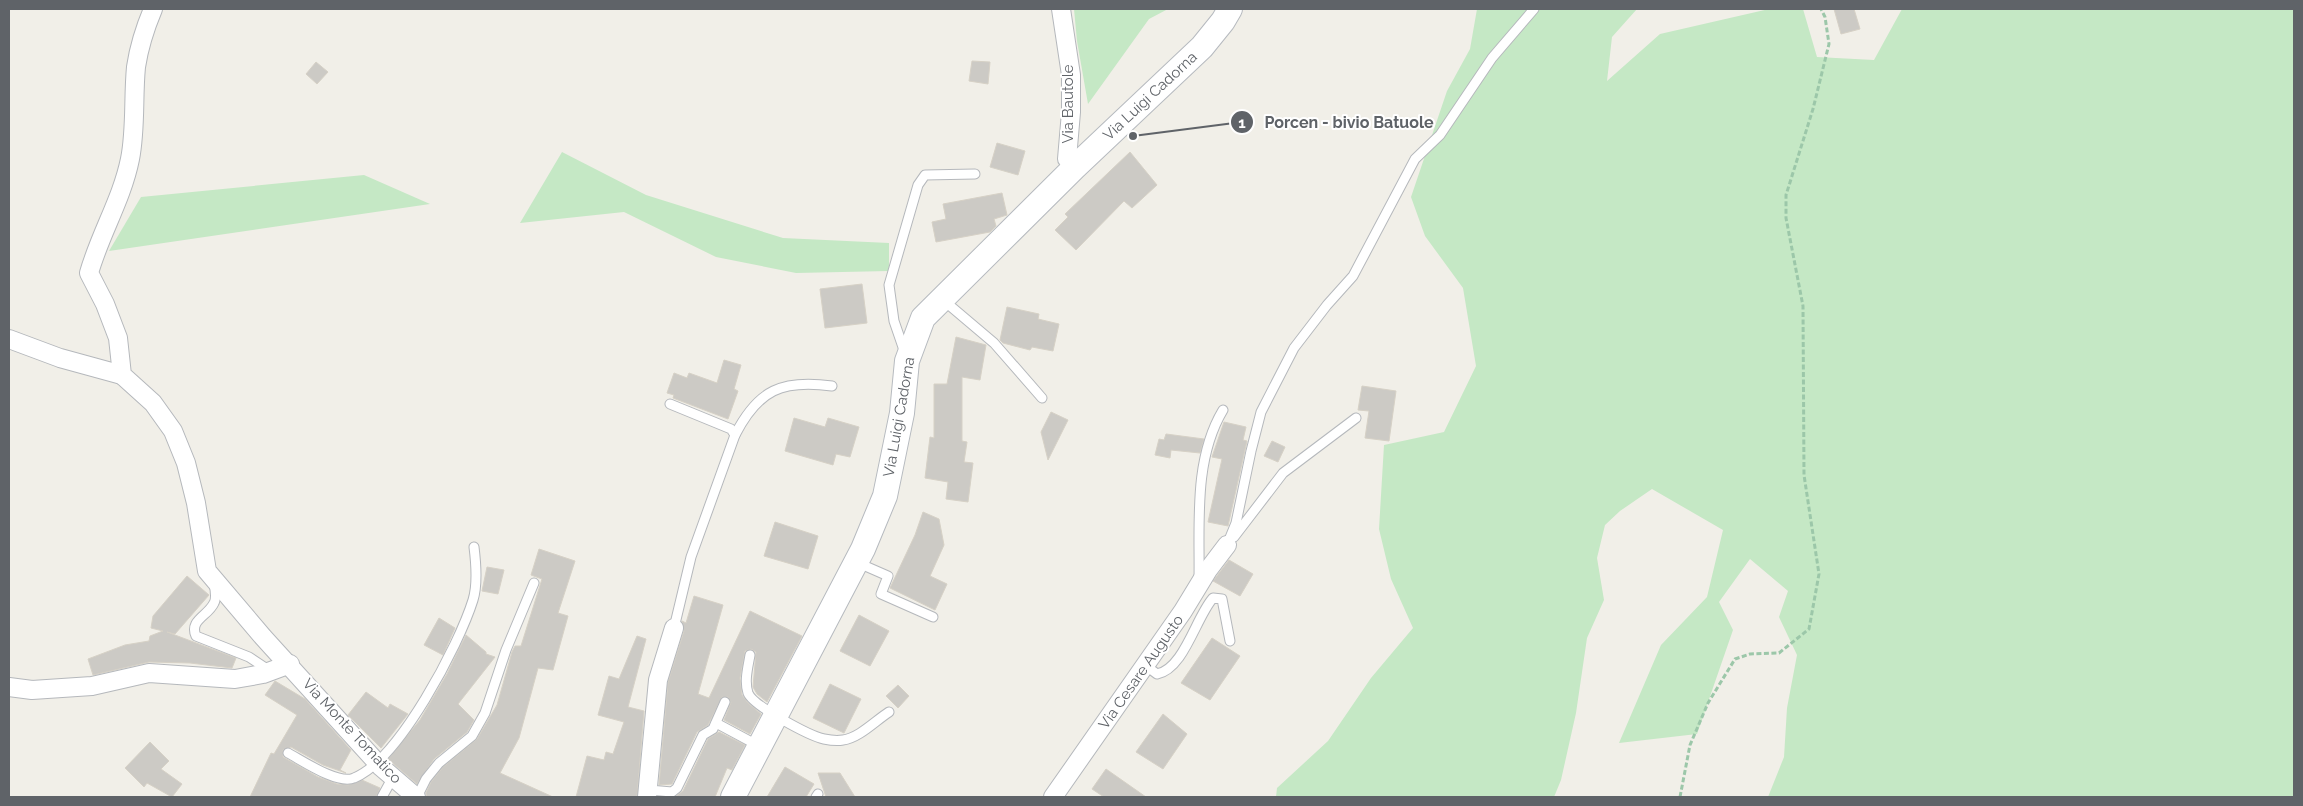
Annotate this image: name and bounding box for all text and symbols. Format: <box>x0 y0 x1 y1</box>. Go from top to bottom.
street label: Via Luigi Cadorna <box>1099 48 1201 144</box>
street label: Via Bautole <box>1059 64 1077 144</box>
callout: Porcen - bivio Batuole <box>1230 107 1444 138</box>
text: Porcen - bivio Batuole <box>1264 113 1434 132</box>
text: 1 <box>1238 114 1246 132</box>
street label: Via Luigi Cadorna <box>880 356 918 478</box>
street label: Via Cesare Augusto <box>1095 611 1187 733</box>
street label: Via Monte Tomatico <box>299 675 405 787</box>

